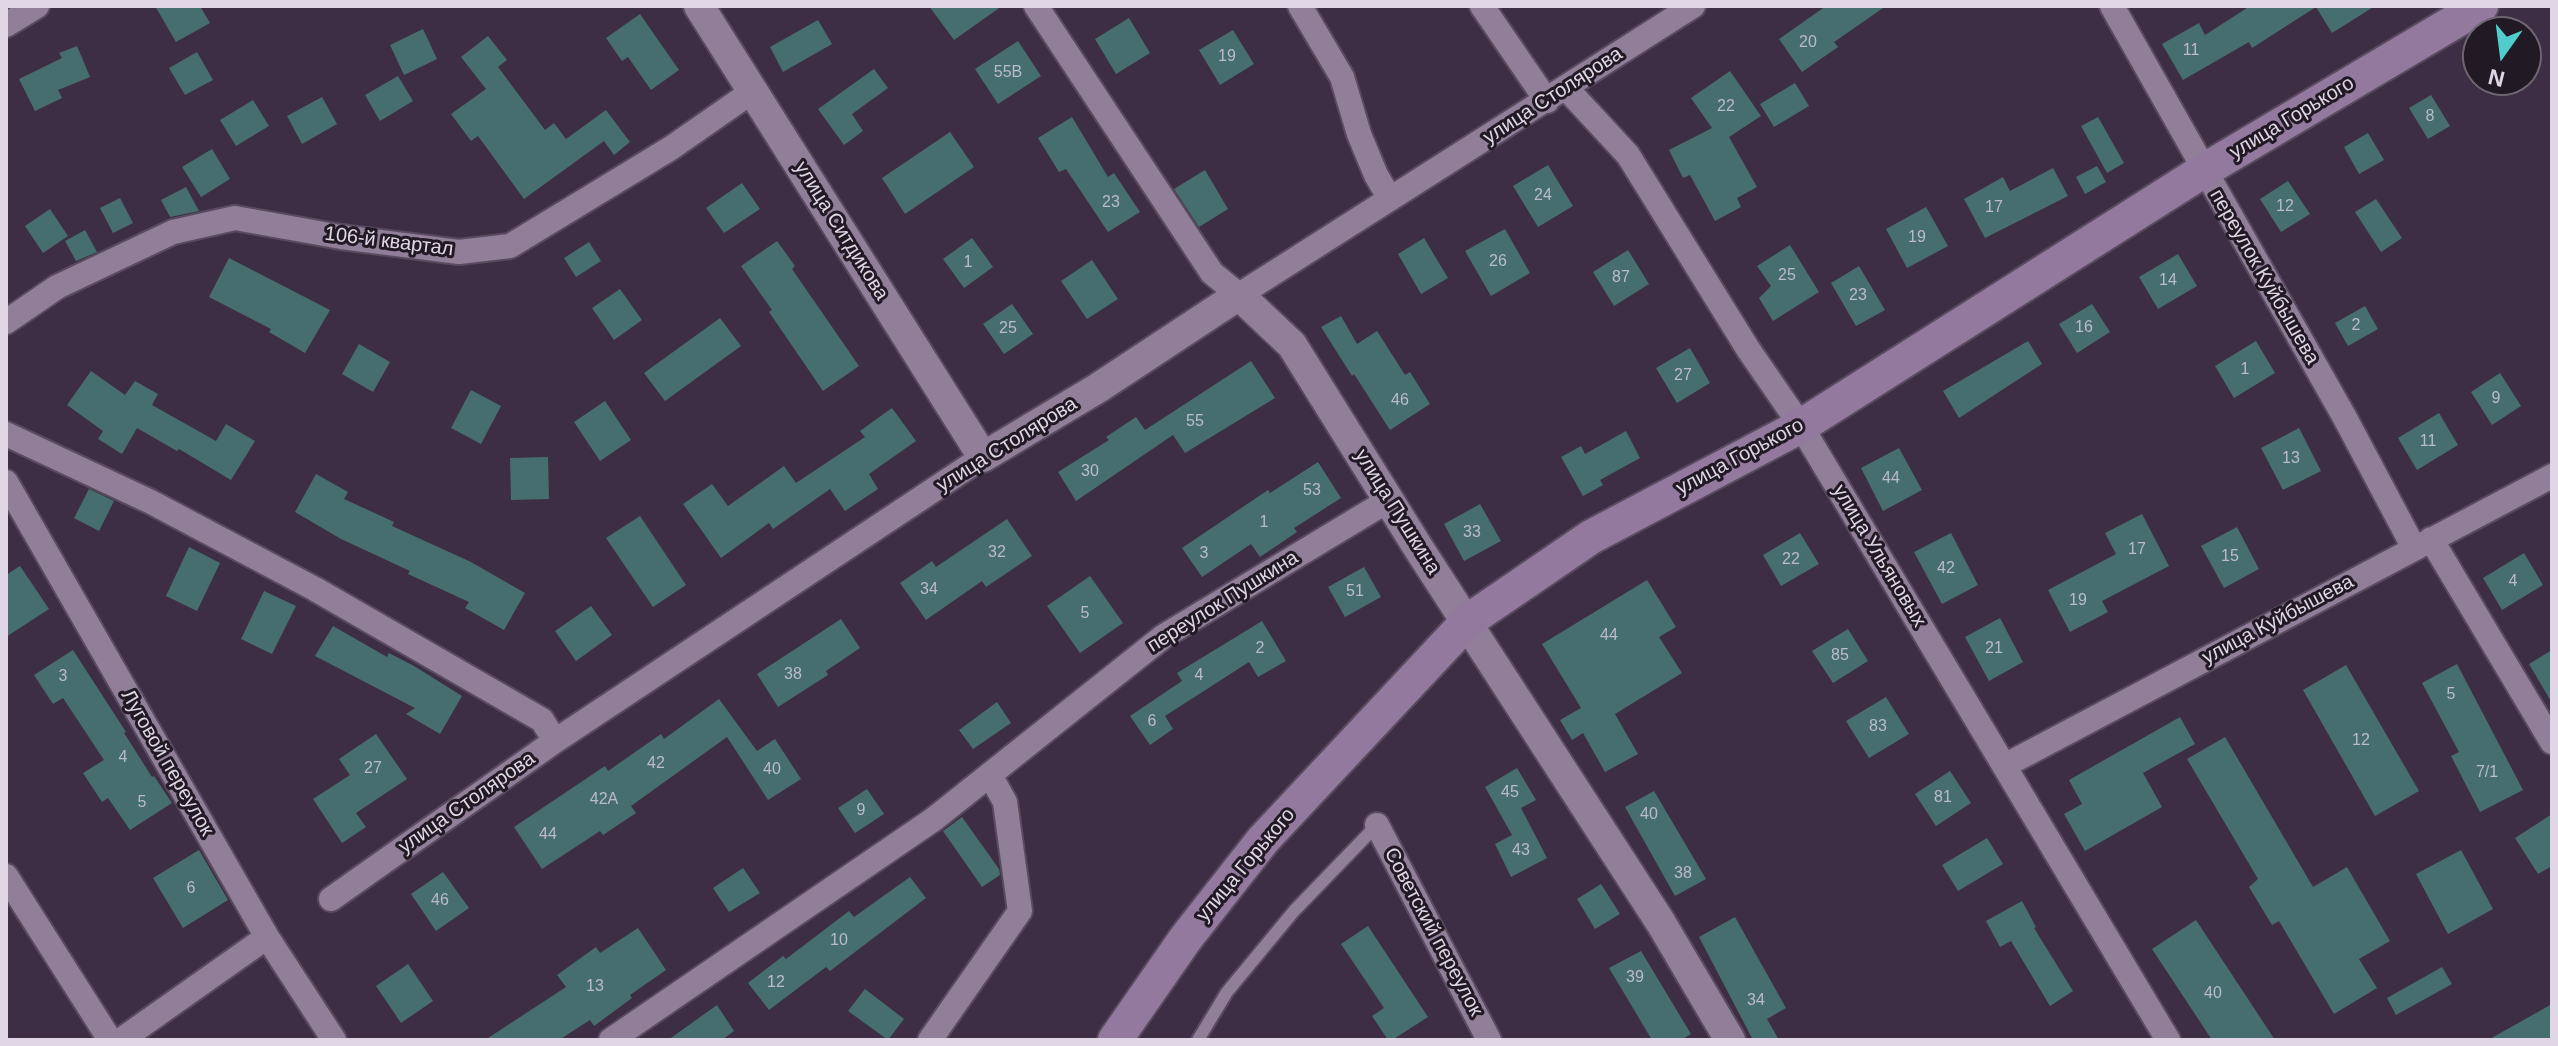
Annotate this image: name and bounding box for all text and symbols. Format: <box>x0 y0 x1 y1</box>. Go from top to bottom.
north arrow <box>2462 16 2542 96</box>
house number: 20 <box>1799 33 1817 53</box>
house number: 11 <box>2183 41 2199 61</box>
street label: улица Столярова <box>1479 42 1627 150</box>
house number: 19 <box>1218 47 1236 67</box>
house number: 55В <box>994 63 1022 83</box>
text: N <box>2486 64 2507 92</box>
street label: улица Горького <box>2225 71 2359 165</box>
house number: 22 <box>1717 97 1735 117</box>
house number: 8 <box>2426 107 2434 127</box>
street label: улица Ситдикова <box>789 157 893 305</box>
street label: переулок Куйбышева <box>2204 185 2324 369</box>
house number: 24 <box>1534 186 1552 206</box>
house number: 23 <box>1102 193 1120 213</box>
house number: 12 <box>2276 197 2294 217</box>
house number: 17 <box>1985 198 2003 218</box>
street label: 106-й квартал <box>323 222 455 262</box>
house number: 19 <box>1908 228 1926 248</box>
house number: 26 <box>1489 252 1507 272</box>
house number: 1 <box>964 253 972 273</box>
house number: 25 <box>1778 266 1796 286</box>
house number: 87 <box>1612 268 1630 288</box>
house number: 14 <box>2159 271 2177 291</box>
house number: 23 <box>1849 286 1867 306</box>
house number: 2 <box>2352 316 2360 336</box>
house number: 16 <box>2075 318 2093 338</box>
house number: 25 <box>999 319 1017 339</box>
house number: 1 <box>2241 360 2249 380</box>
house number: 27 <box>1674 366 1692 386</box>
house number: 9 <box>2492 389 2500 409</box>
house number: 46 <box>1391 391 1409 411</box>
street label: улица Столярова <box>932 392 1082 498</box>
house number: 55 <box>1186 412 1204 432</box>
street label: улица Горького <box>1672 413 1808 501</box>
house number: 11 <box>2420 432 2436 452</box>
street label: улица Пушкина <box>1349 445 1445 579</box>
house number: 13 <box>2282 449 2300 469</box>
house number: 30 <box>1081 462 1099 482</box>
house number: 44 <box>1882 469 1900 489</box>
street label: улица Ульяновых <box>1827 480 1931 632</box>
house number: 53 <box>1303 481 1321 501</box>
house number: 1 <box>1260 513 1268 533</box>
house number: 33 <box>1463 523 1481 543</box>
house number: 17 <box>2128 540 2146 560</box>
house number: 32 <box>988 543 1006 563</box>
house number: 3 <box>1200 544 1208 564</box>
street label: переулок Пушкина <box>1143 546 1303 658</box>
house number: 15 <box>2221 547 2239 567</box>
house number: 22 <box>1782 550 1800 570</box>
house number: 42 <box>1937 559 1955 579</box>
street label: улица Куйбышева <box>2198 570 2358 670</box>
house number: 4 <box>2509 572 2517 592</box>
house number: 34 <box>920 580 938 600</box>
house number: 51 <box>1346 582 1364 602</box>
house number: 19 <box>2069 591 2087 611</box>
house number: 5 <box>1081 604 1089 624</box>
house number: 44 <box>1600 626 1618 646</box>
house number: 2 <box>1256 639 1264 659</box>
house number: 21 <box>1985 639 2003 659</box>
house number: 85 <box>1831 646 1849 666</box>
house number: 38 <box>784 665 802 685</box>
house number: 4 <box>1195 666 1203 686</box>
house number: 3 <box>59 667 67 687</box>
house number: 5 <box>2447 685 2455 705</box>
street label: Луговой переулок <box>115 686 219 840</box>
house number: 6 <box>1148 712 1156 732</box>
house number: 83 <box>1869 717 1887 737</box>
house number: 12 <box>2352 731 2370 751</box>
street label: улица Столярова <box>394 747 540 859</box>
house number: 4 <box>119 748 127 768</box>
house number: 42 <box>647 754 665 774</box>
house number: 27 <box>364 759 382 779</box>
house number: 40 <box>763 760 781 780</box>
house number: 7/1 <box>2476 763 2498 783</box>
house number: 45 <box>1501 783 1519 803</box>
house number: 81 <box>1934 788 1952 808</box>
house number: 42А <box>590 790 618 810</box>
house number: 5 <box>138 793 146 813</box>
house number: 9 <box>857 801 865 821</box>
street label: улица Горького <box>1192 803 1300 927</box>
house number: 40 <box>1640 805 1658 825</box>
house number: 44 <box>539 825 557 845</box>
house number: 43 <box>1512 841 1530 861</box>
street label: Советский переулок <box>1378 844 1488 1020</box>
house number: 38 <box>1674 864 1692 884</box>
house number: 6 <box>187 879 195 899</box>
house number: 46 <box>431 891 449 911</box>
house number: 10 <box>830 931 848 951</box>
house number: 39 <box>1626 968 1644 988</box>
house number: 12 <box>767 973 785 993</box>
house number: 13 <box>586 977 604 997</box>
house number: 40 <box>2204 984 2222 1004</box>
house number: 34 <box>1747 991 1765 1011</box>

